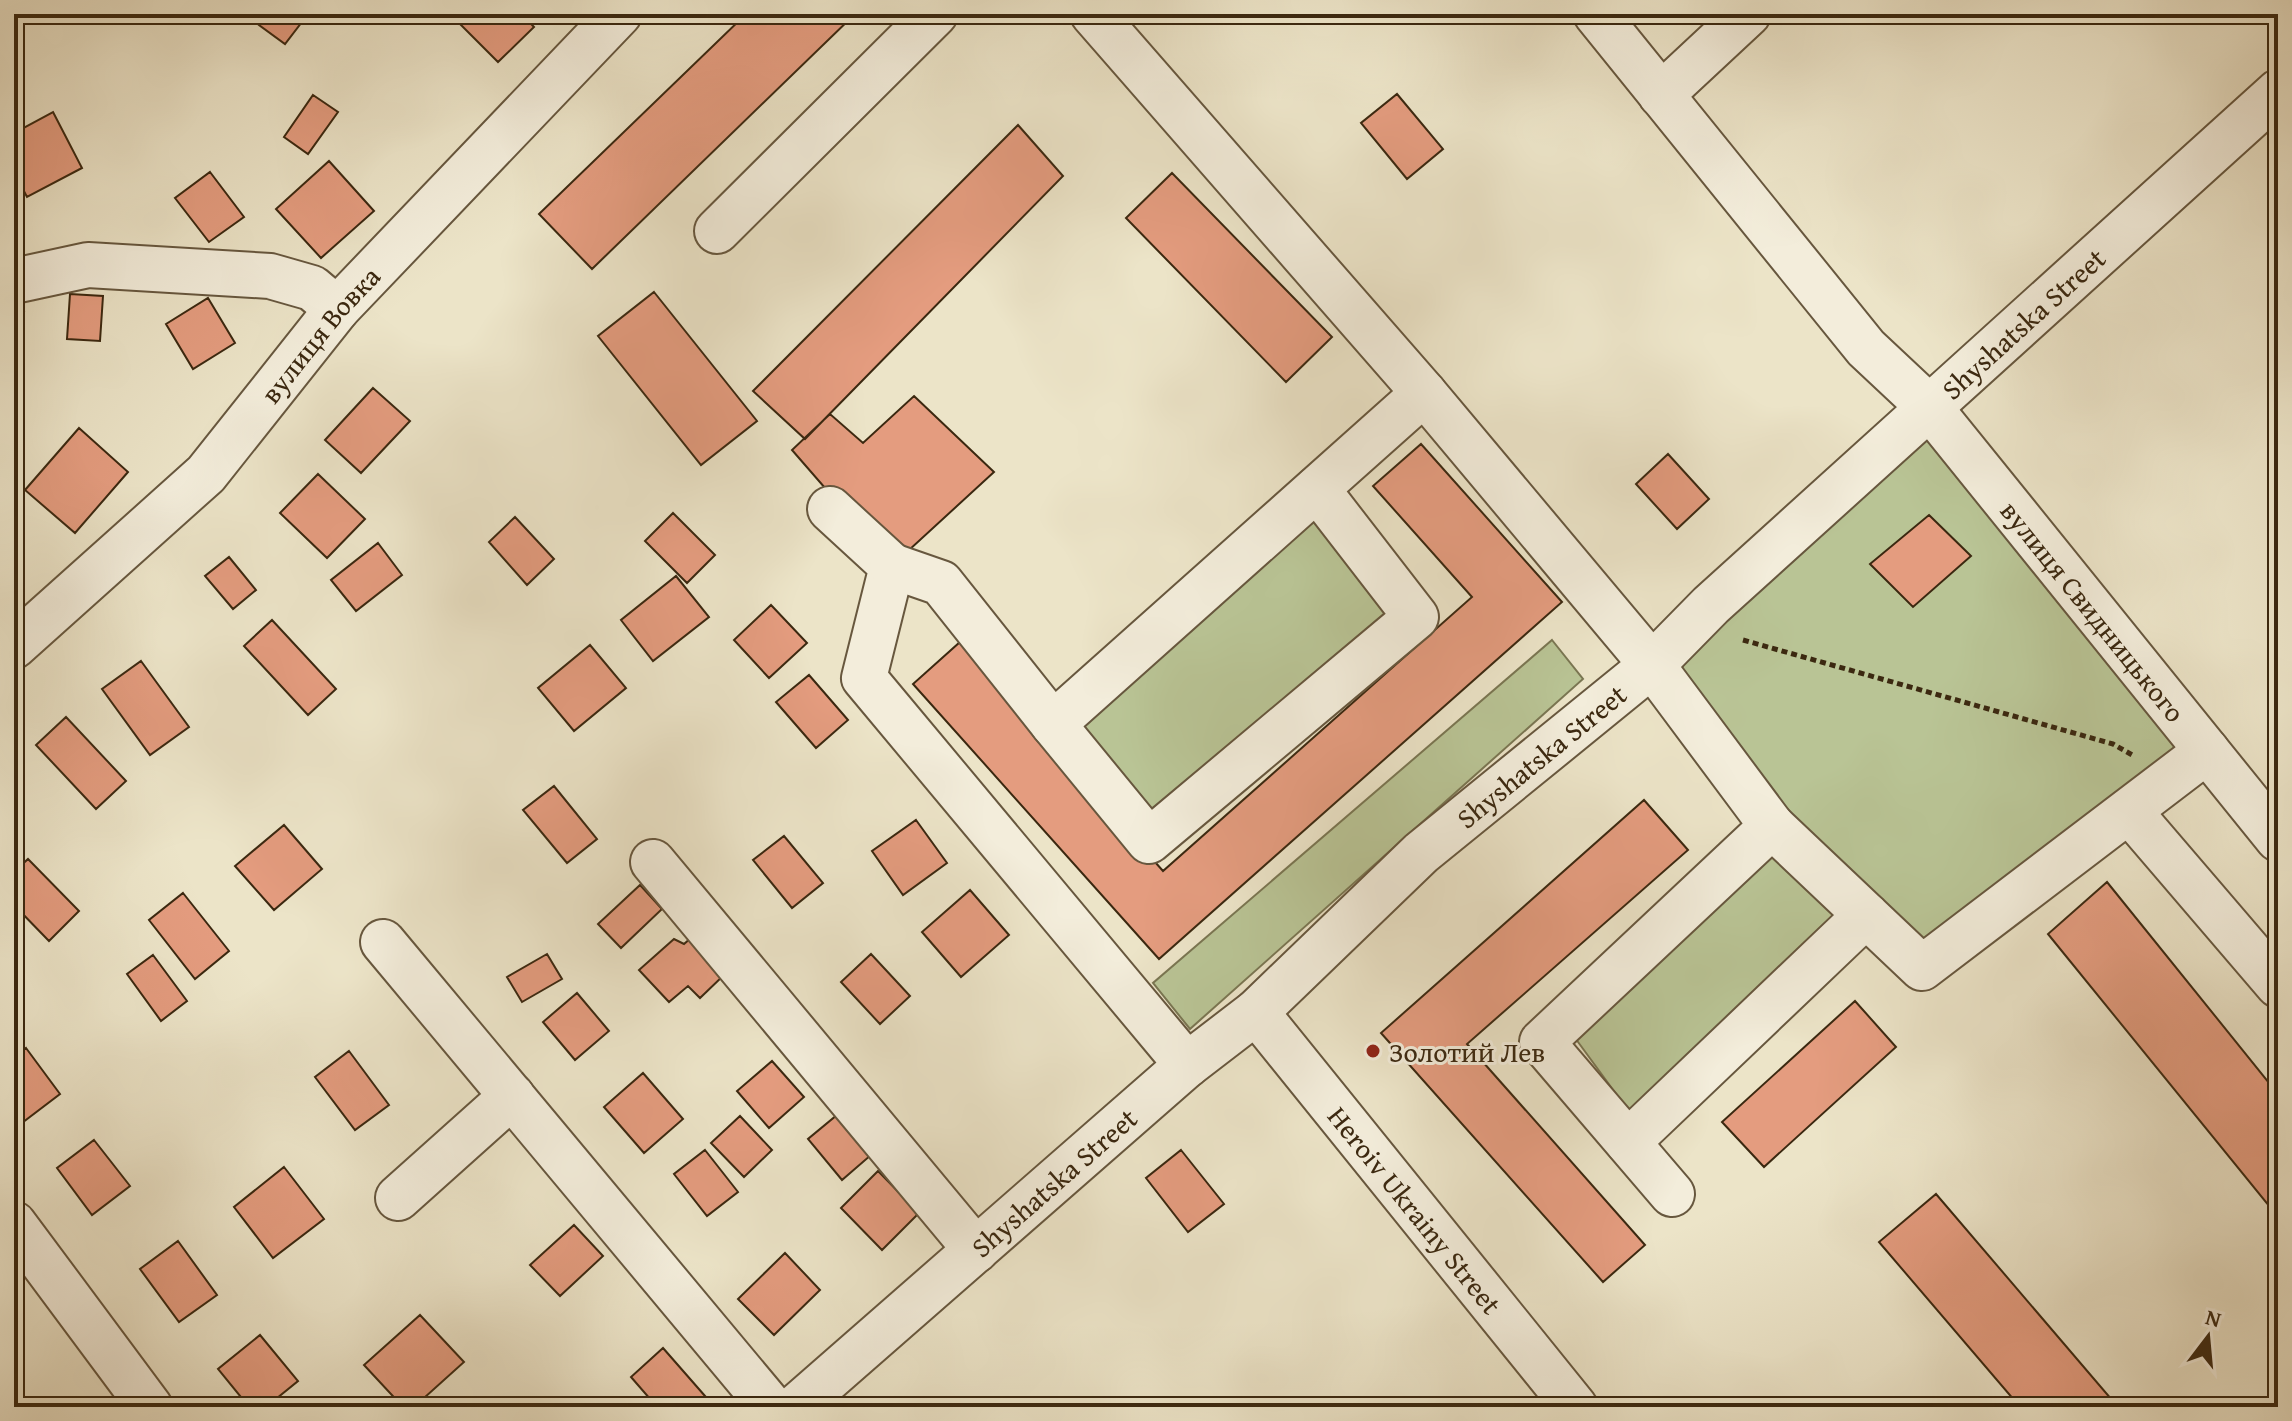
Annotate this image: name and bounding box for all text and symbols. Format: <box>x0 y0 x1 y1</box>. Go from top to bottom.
street label: Shyshatska Street <box>1932 238 2114 408</box>
street label: вулиця Вовка <box>250 256 389 411</box>
street label: вулиця Свидницького <box>1992 491 2196 730</box>
street label: Shyshatska Street <box>1447 674 1635 837</box>
place label: Золотий Лев <box>1389 1031 1545 1072</box>
marker: Золотий Лев <box>1364 1042 1382 1060</box>
street label: Heroiv Ukrainy Street <box>1319 1097 1512 1323</box>
street label: Shyshatska Street <box>961 1098 1146 1266</box>
north arrow <box>2168 1297 2248 1377</box>
text: N <box>2202 1300 2225 1335</box>

